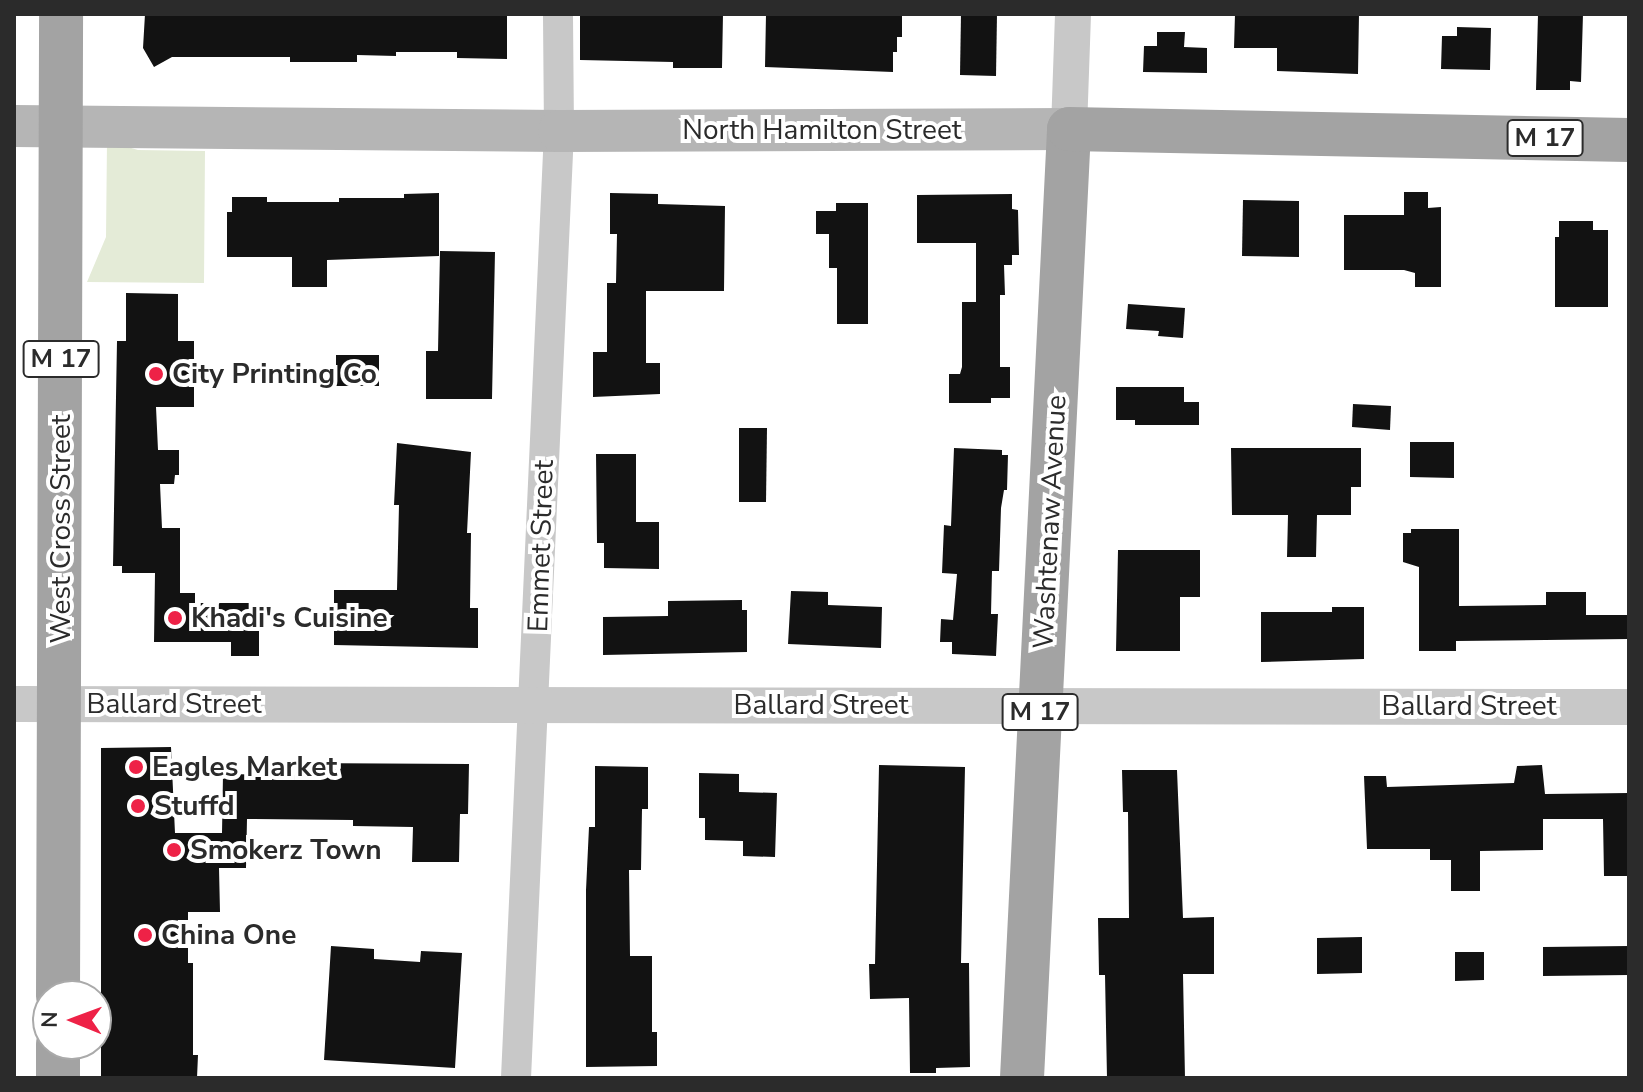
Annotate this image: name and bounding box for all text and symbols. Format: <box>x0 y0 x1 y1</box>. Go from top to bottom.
street label: North Hamilton Street <box>682 113 962 147</box>
road number: M 17 <box>1505 116 1585 160</box>
road number: M 17 <box>21 337 101 381</box>
place label: City Printing Co <box>172 357 377 391</box>
marker: City Printing Co <box>147 365 165 383</box>
street label: Washtenaw Avenue <box>1027 394 1073 650</box>
street label: West Cross Street <box>44 414 78 644</box>
street label: Emmet Street <box>521 459 561 633</box>
place label: Khadi's Cuisine <box>191 601 388 635</box>
marker: Khadi's Cuisine <box>166 609 184 627</box>
street label: Ballard Street <box>87 687 261 721</box>
street label: Ballard Street <box>734 688 908 722</box>
street label: Ballard Street <box>1382 689 1556 723</box>
road number: M 17 <box>1000 690 1080 734</box>
place label: Eagles Market <box>152 750 337 784</box>
marker: Eagles Market <box>127 758 145 776</box>
place label: Stuffd <box>154 789 235 823</box>
marker: Stuffd <box>129 797 147 815</box>
place label: Smokerz Town <box>190 833 382 867</box>
marker: Smokerz Town <box>165 841 183 859</box>
place label: China One <box>161 918 296 952</box>
marker: China One <box>136 926 154 944</box>
north arrow <box>32 980 112 1060</box>
text: N <box>35 1011 65 1028</box>

